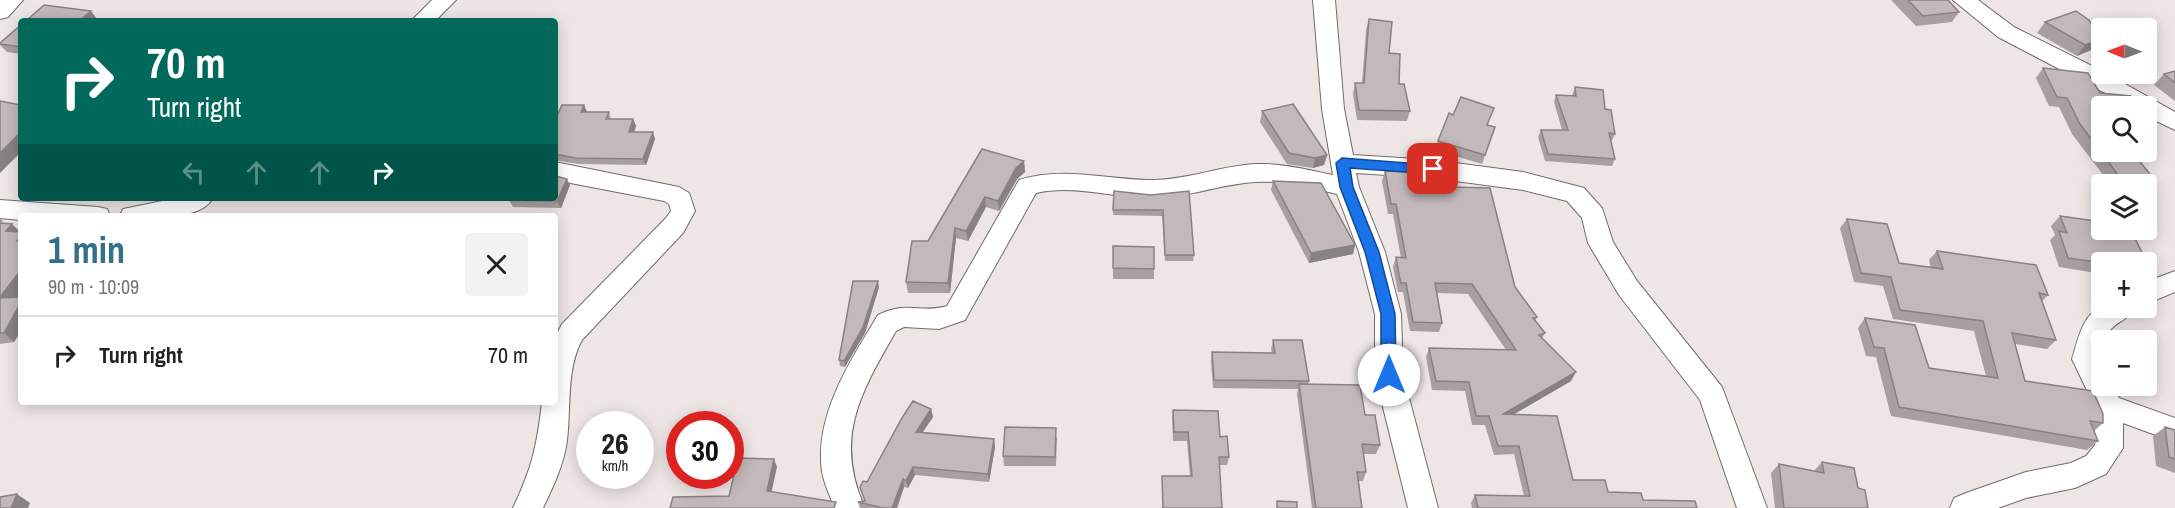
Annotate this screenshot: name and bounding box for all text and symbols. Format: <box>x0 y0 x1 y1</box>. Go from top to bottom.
north arrow <box>2091 18 2157 84</box>
map controls <box>2091 18 2157 396</box>
text: 70 m <box>147 35 226 91</box>
icon: right <box>48 42 126 120</box>
text: Turn right <box>147 89 241 125</box>
button: search <box>2091 96 2157 162</box>
pin <box>1407 143 1458 194</box>
icon: arrive <box>1416 152 1449 185</box>
icon: left <box>177 156 210 189</box>
icon: ahead <box>240 156 273 189</box>
icon: ahead <box>303 156 336 189</box>
icon: right <box>366 156 399 189</box>
button: layers <box>2091 174 2157 240</box>
text: 1 min <box>48 226 125 274</box>
button: close <box>465 233 528 296</box>
button: + <box>2091 252 2157 318</box>
text: 90 m · 10:09 <box>48 273 139 300</box>
button: − <box>2091 330 2157 396</box>
icon: right <box>48 339 81 372</box>
text: Turn right <box>99 340 183 370</box>
text: 70 m <box>488 340 528 370</box>
position arrow <box>1357 343 1421 407</box>
speed limit sign: 30 <box>666 411 744 489</box>
text: 26 <box>601 423 629 463</box>
text: km/h <box>602 455 628 476</box>

